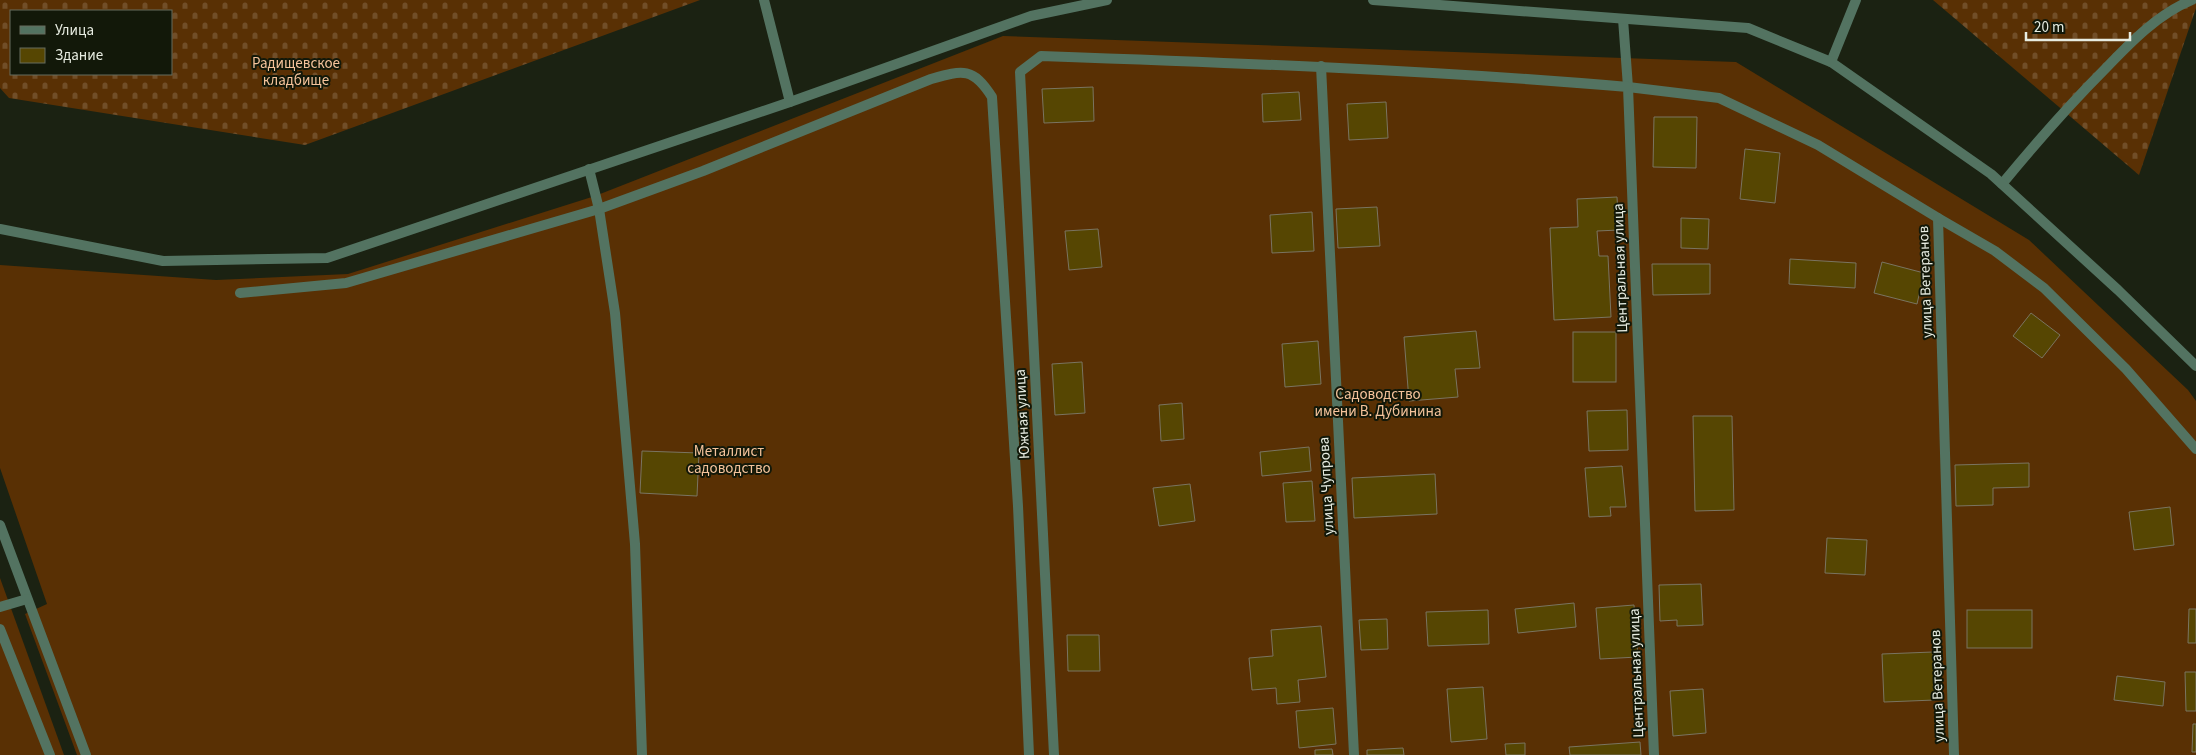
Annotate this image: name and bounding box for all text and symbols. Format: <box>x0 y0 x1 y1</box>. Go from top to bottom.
legend <box>10 10 172 75</box>
scale bar <box>2026 10 2130 42</box>
text: 20 m <box>2034 17 2064 38</box>
text: Улица <box>55 20 94 41</box>
text: Здание <box>55 45 103 66</box>
park label: Радищевское кладбище <box>252 53 340 91</box>
street label: Центральная улица <box>1608 203 1633 333</box>
street label: улица Ветеранов <box>1913 225 1938 339</box>
street label: Южная улица <box>1010 369 1035 459</box>
park label: Садоводство имени В. Дубинина <box>1314 384 1442 422</box>
street label: улица Чупрова <box>1313 436 1340 536</box>
park label: Металлист садоводство <box>687 441 771 479</box>
street label: Центральная улица <box>1624 608 1649 738</box>
street label: улица Ветеранов <box>1925 629 1950 743</box>

